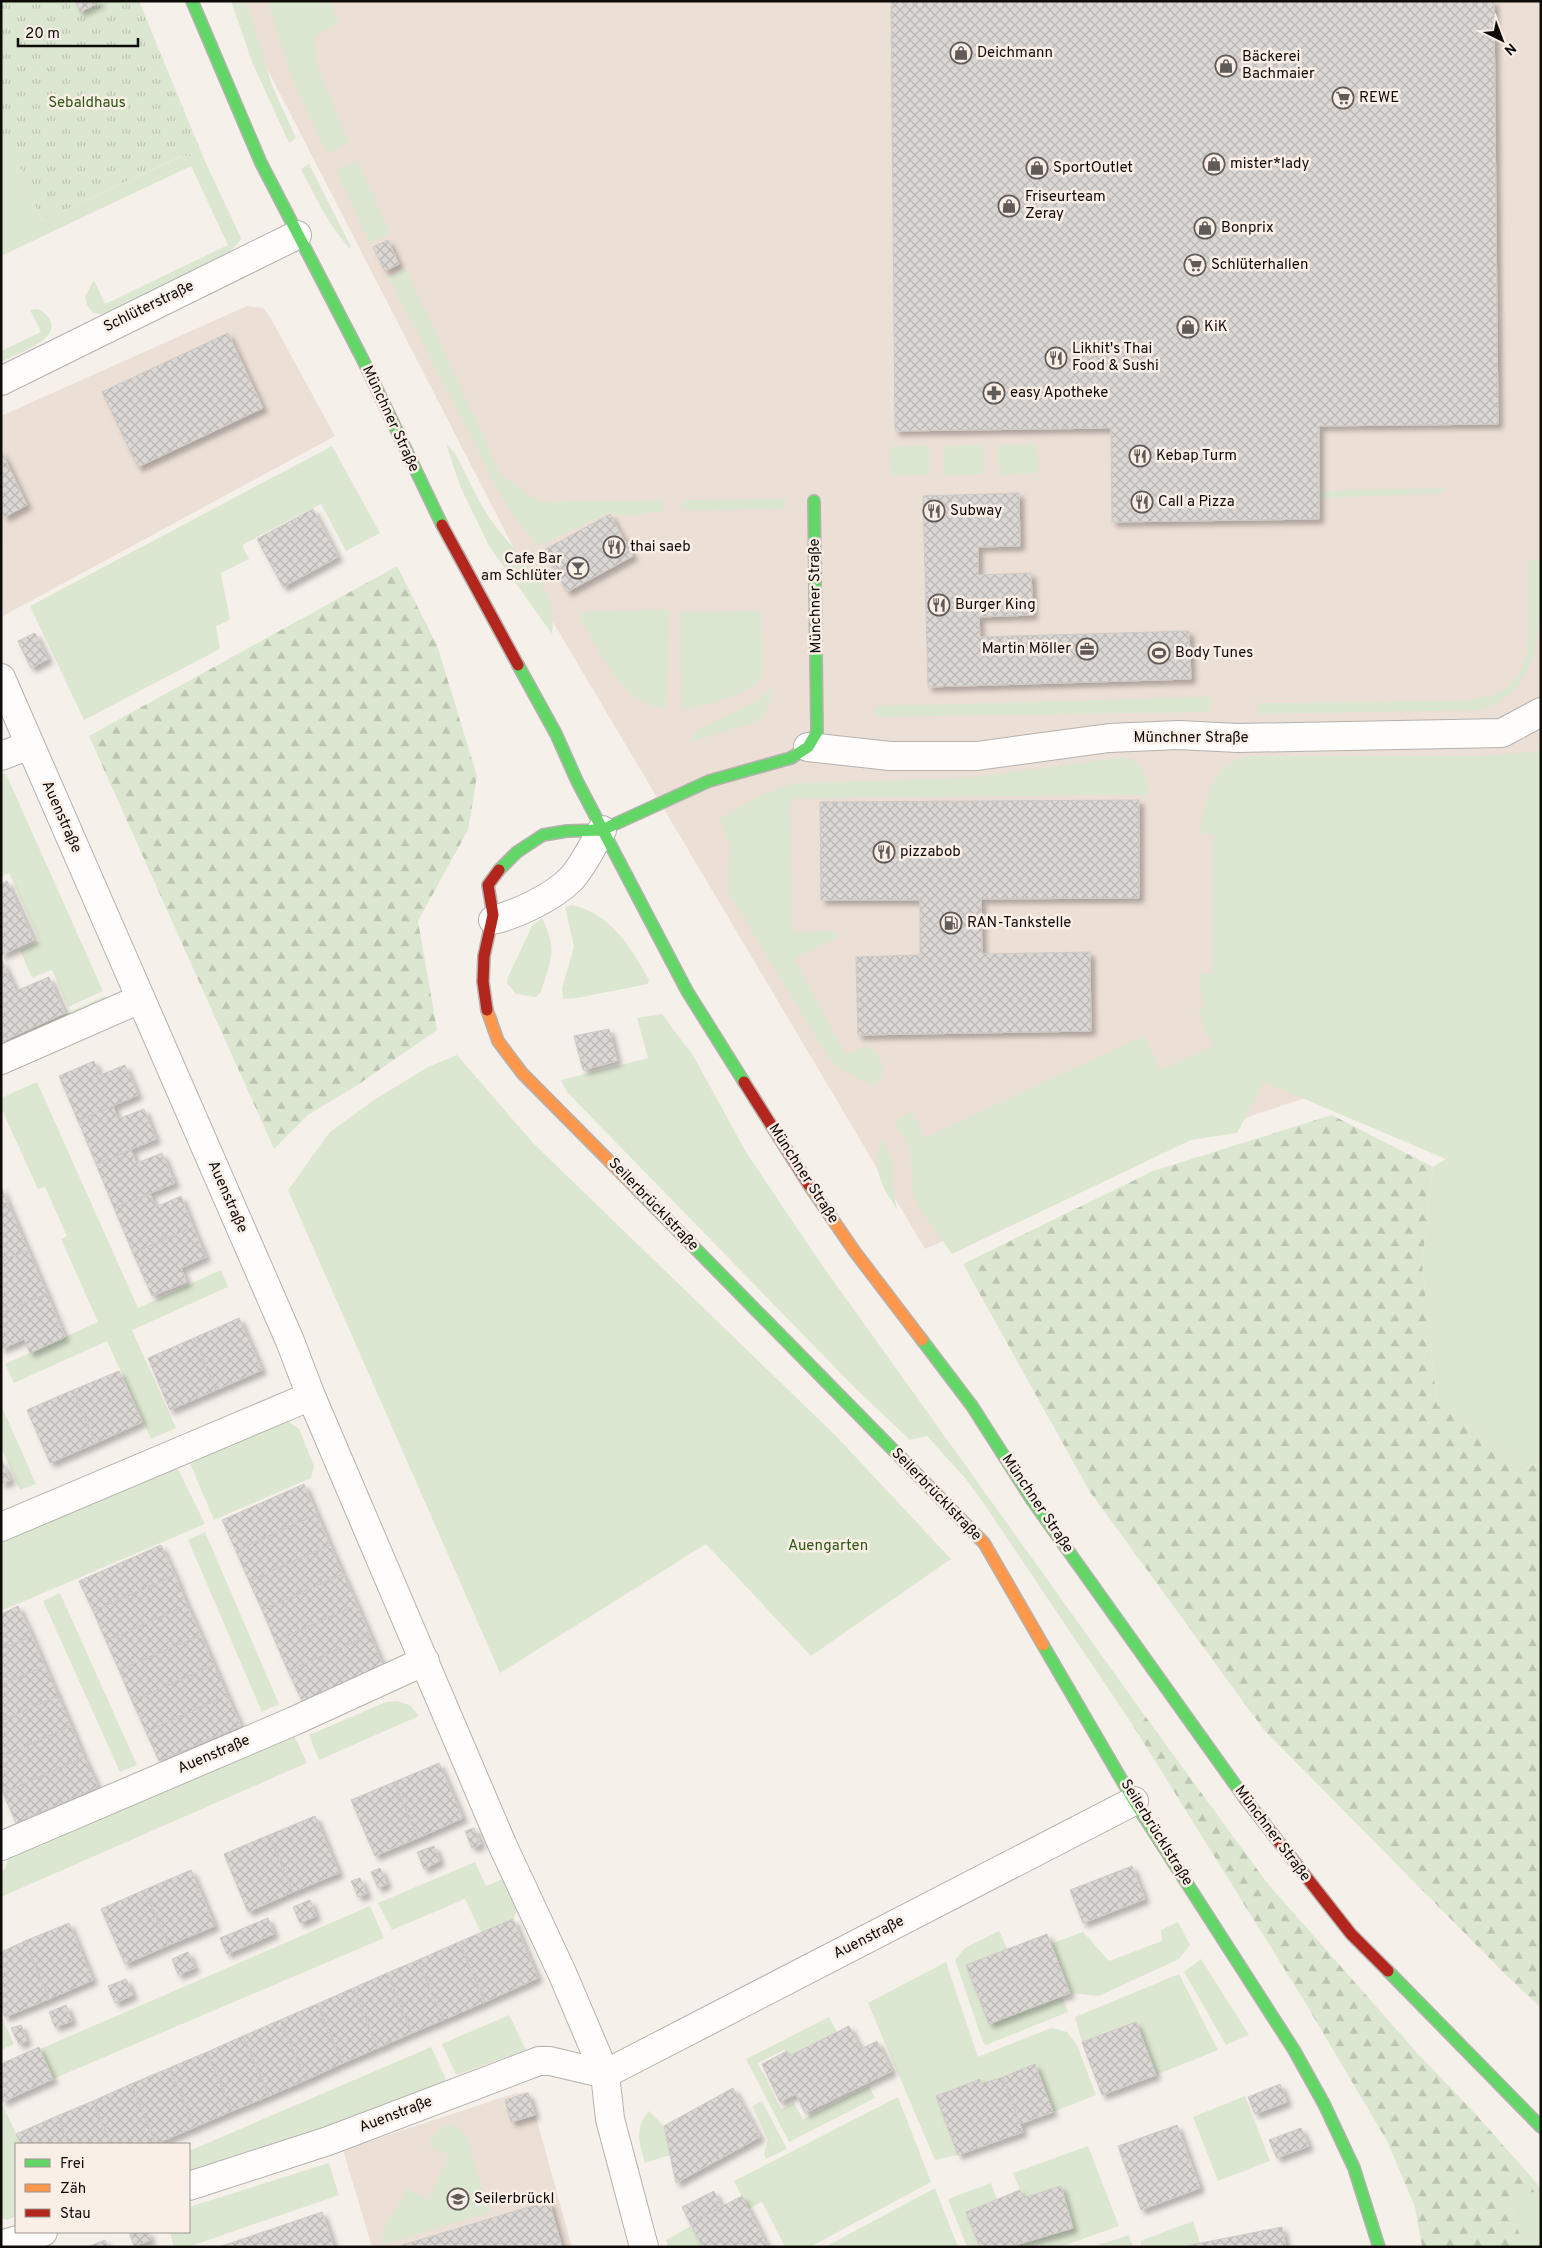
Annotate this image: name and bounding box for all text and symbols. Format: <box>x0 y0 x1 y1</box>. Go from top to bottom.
scale bar <box>18 15 138 47</box>
north arrow <box>1477 15 1527 65</box>
text: 20 m <box>25 25 60 44</box>
text: N <box>1500 39 1519 58</box>
shop icon: Deichmann <box>949 41 973 65</box>
place label: Deichmann <box>977 44 1053 63</box>
place label: Bäckerei Bachmaier <box>1242 48 1315 84</box>
shop icon: Bäckerei Bachmaier <box>1214 54 1238 78</box>
supermarket icon: REWE <box>1331 86 1355 110</box>
place label: REWE <box>1359 89 1399 108</box>
park label: Sebaldhaus <box>48 94 126 113</box>
shop icon: mister*lady <box>1202 152 1226 176</box>
place label: mister*lady <box>1230 155 1309 174</box>
shop icon: SportOutlet <box>1025 156 1049 180</box>
place label: SportOutlet <box>1053 159 1133 178</box>
place label: Friseurteam Zeray <box>1025 188 1106 224</box>
shop icon: Friseurteam Zeray <box>997 194 1021 218</box>
shop icon: Bonprix <box>1193 216 1217 240</box>
place label: Bonprix <box>1221 219 1274 238</box>
supermarket icon: Schlüterhallen <box>1183 253 1207 277</box>
place label: Schlüterhallen <box>1211 256 1308 275</box>
street label: Schlüterstraße <box>101 277 197 337</box>
shop icon: KiK <box>1176 315 1200 339</box>
place label: KiK <box>1204 318 1228 337</box>
place label: Likhit's Thai Food & Sushi <box>1072 340 1159 376</box>
restaurant icon: Likhit's Thai Food & Sushi <box>1044 346 1068 370</box>
street label: Münchner Straße <box>357 363 423 475</box>
pharmacy icon: easy Apotheke <box>982 381 1006 405</box>
place label: easy Apotheke <box>1010 384 1108 403</box>
restaurant icon: Kebap Turm <box>1128 444 1152 468</box>
place label: Kebap Turm <box>1156 447 1237 466</box>
restaurant icon: Call a Pizza <box>1130 490 1154 514</box>
place label: Call a Pizza <box>1158 493 1235 512</box>
restaurant icon: Subway <box>922 499 946 523</box>
place label: Subway <box>950 502 1002 521</box>
restaurant icon: thai saeb <box>602 535 626 559</box>
place label: thai saeb <box>630 538 691 557</box>
street label: Münchner Straße <box>805 538 827 654</box>
place label: Cafe Bar am Schlüter <box>481 550 562 586</box>
bar icon: Cafe Bar am Schlüter <box>566 556 590 580</box>
restaurant icon: Burger King <box>927 593 951 617</box>
place label: Burger King <box>955 596 1036 615</box>
office icon: Martin Möller <box>1075 637 1099 661</box>
place label: Martin Möller <box>982 640 1071 659</box>
sports icon: Body Tunes <box>1147 641 1171 665</box>
place label: Body Tunes <box>1175 644 1253 663</box>
street label: Münchner Straße <box>1133 729 1249 748</box>
street label: Auenstraße <box>37 778 85 856</box>
restaurant icon: pizzabob <box>872 840 896 864</box>
place label: pizzabob <box>900 843 961 862</box>
fuel station icon: RAN-Tankstelle <box>939 911 963 935</box>
place label: RAN-Tankstelle <box>967 914 1071 933</box>
street label: Münchner Straße <box>764 1120 842 1228</box>
street label: Seilerbrücklstraße <box>604 1154 702 1256</box>
street label: Auenstraße <box>203 1158 251 1236</box>
street label: Seilerbrücklstraße <box>887 1444 985 1546</box>
street label: Münchner Straße <box>997 1451 1077 1557</box>
park label: Auengarten <box>788 1537 868 1556</box>
street label: Auenstraße <box>175 1731 253 1779</box>
street label: Seilerbrücklstraße <box>1116 1776 1196 1890</box>
street label: Münchner Straße <box>1230 1782 1314 1886</box>
street label: Auenstraße <box>830 1912 908 1964</box>
street label: Auenstraße <box>357 2092 435 2138</box>
legend <box>15 2143 190 2233</box>
text: Frei <box>60 2155 85 2174</box>
text: Zäh <box>60 2180 86 2199</box>
school or university icon: Seilerbrückl <box>446 2187 470 2211</box>
place label: Seilerbrückl <box>474 2190 555 2209</box>
text: Stau <box>60 2205 91 2224</box>

